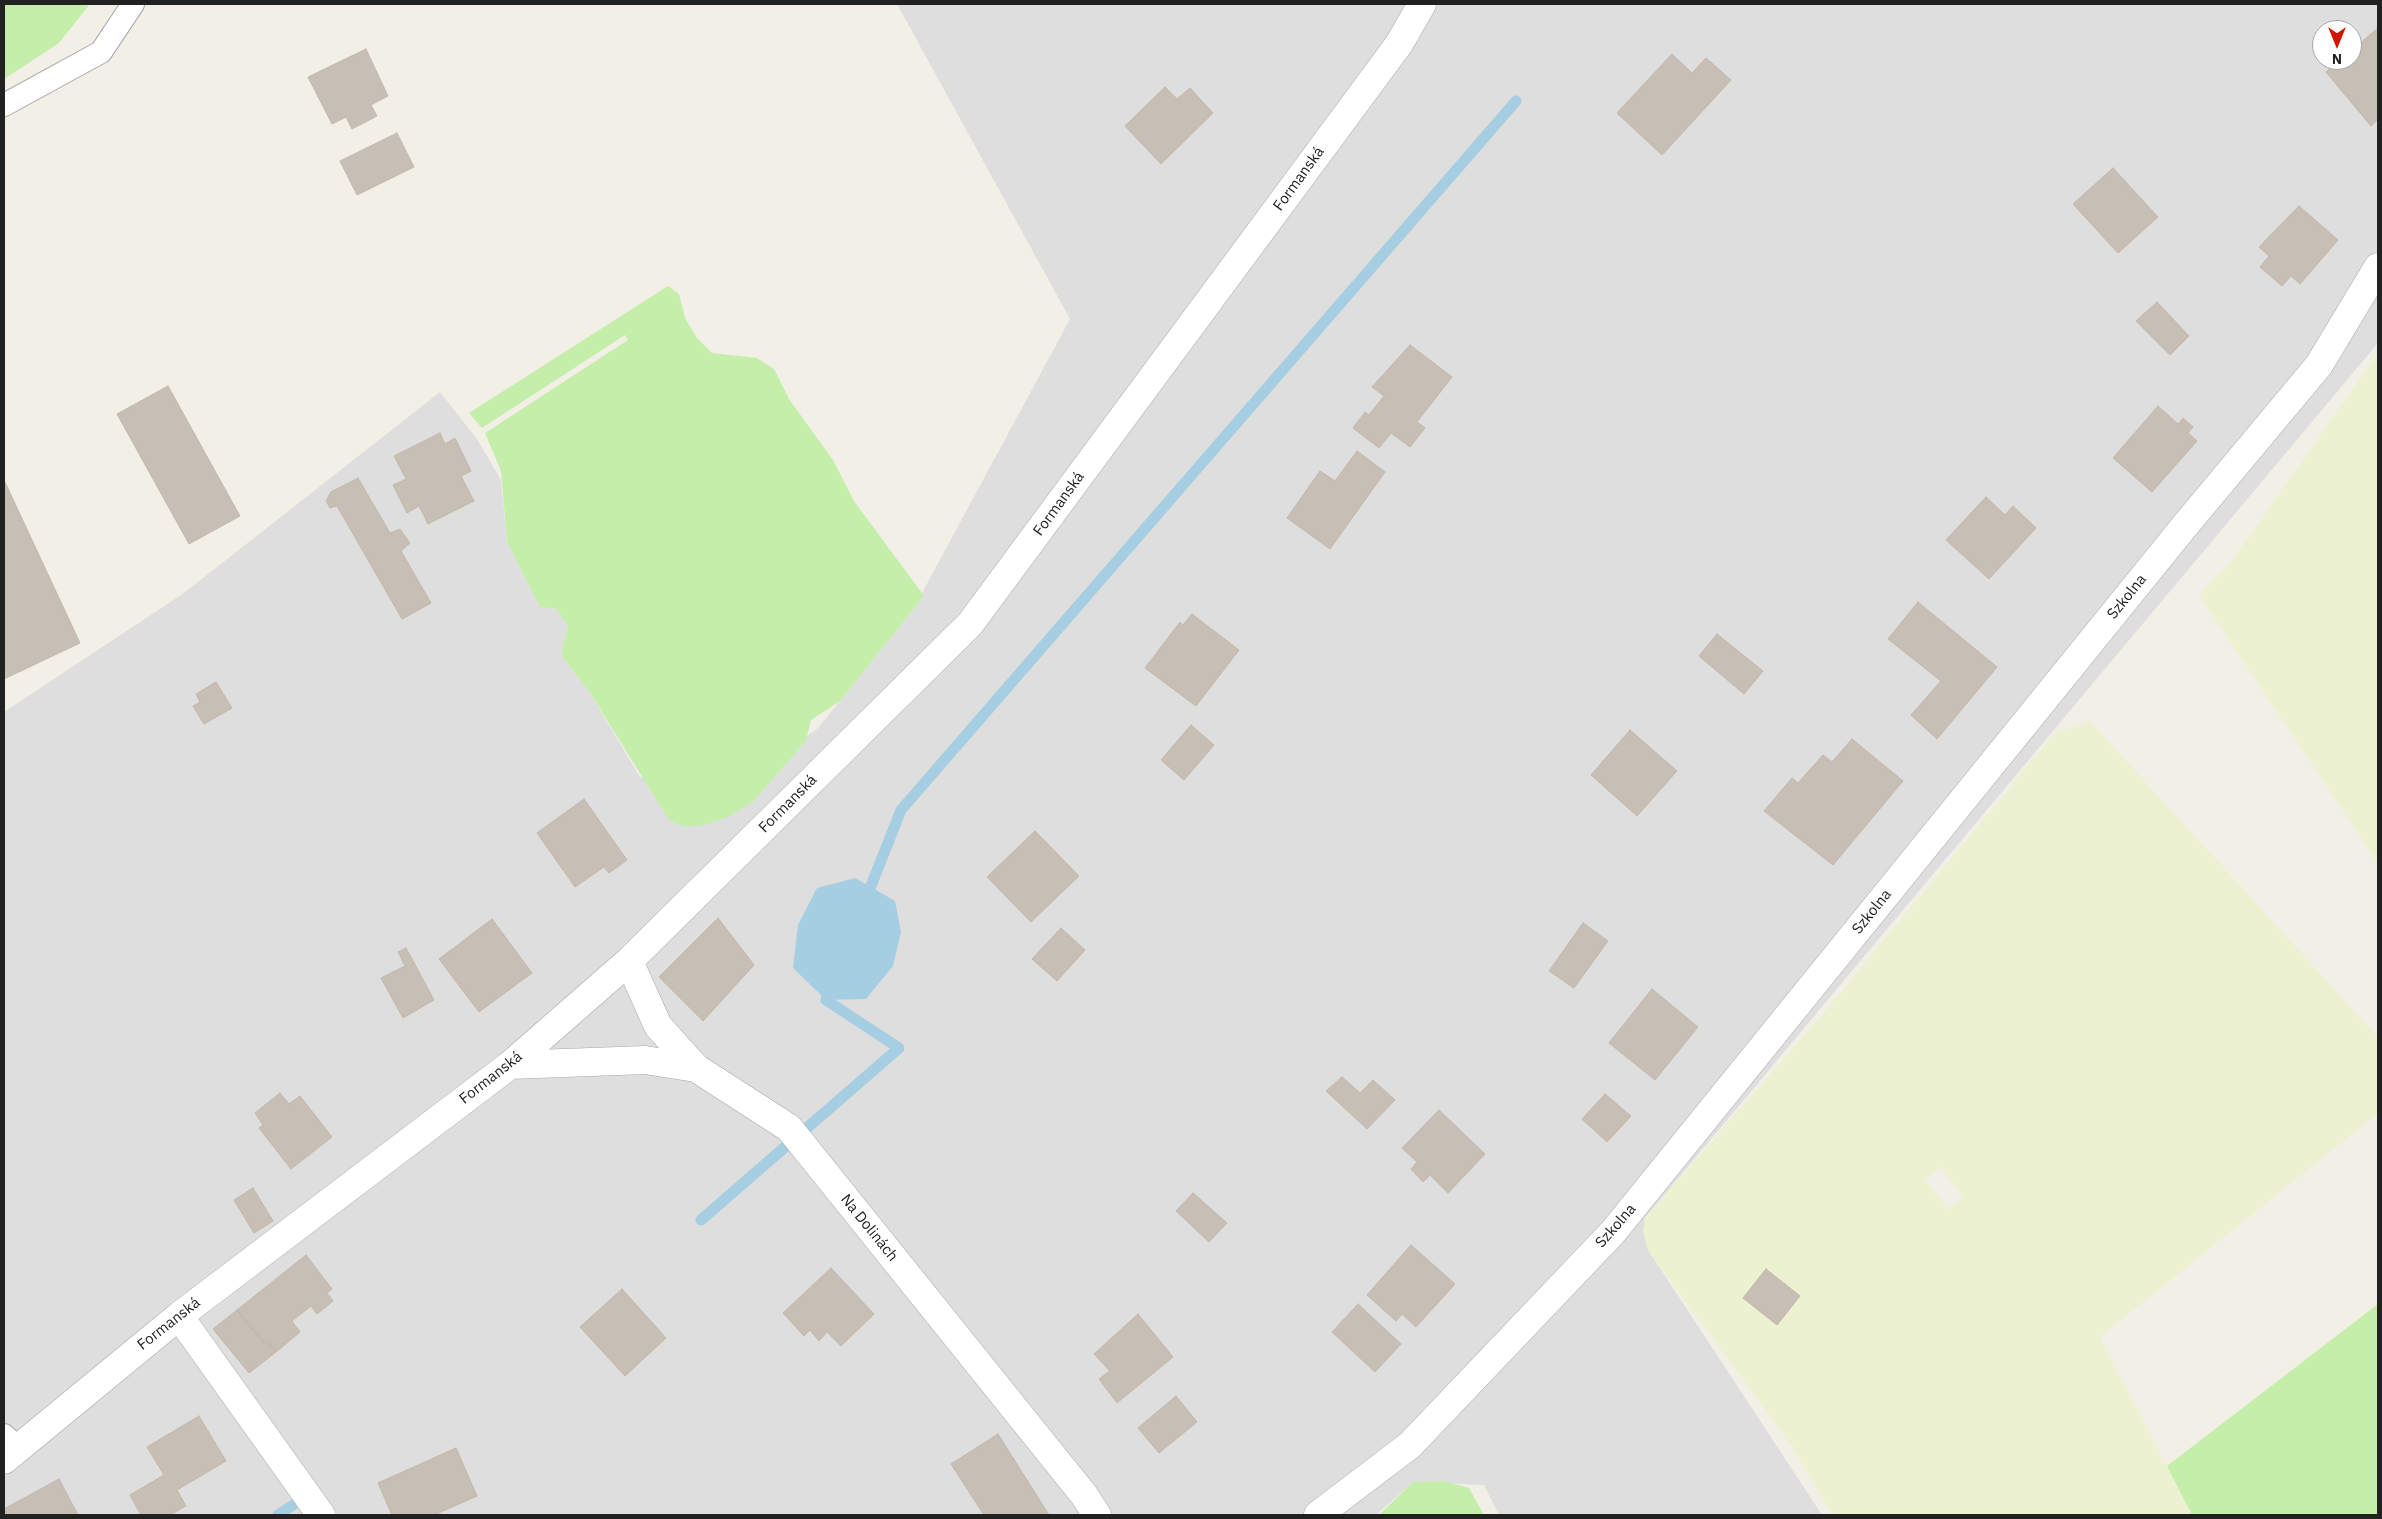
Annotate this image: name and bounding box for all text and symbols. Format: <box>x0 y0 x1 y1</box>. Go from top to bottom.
north arrow <box>2312 20 2362 70</box>
text: N <box>2332 50 2342 68</box>
street label: Formanská <box>1270 143 1328 215</box>
street label: Formanská <box>1030 468 1088 540</box>
street label: Szkolna <box>2104 571 2150 623</box>
street label: Formanská <box>755 771 821 837</box>
street label: Szkolna <box>1849 886 1895 938</box>
street label: Formanská <box>456 1048 526 1108</box>
street label: Na Dolinách <box>837 1191 901 1265</box>
street label: Szkolna <box>1592 1200 1640 1252</box>
street label: Formanská <box>134 1294 204 1354</box>

